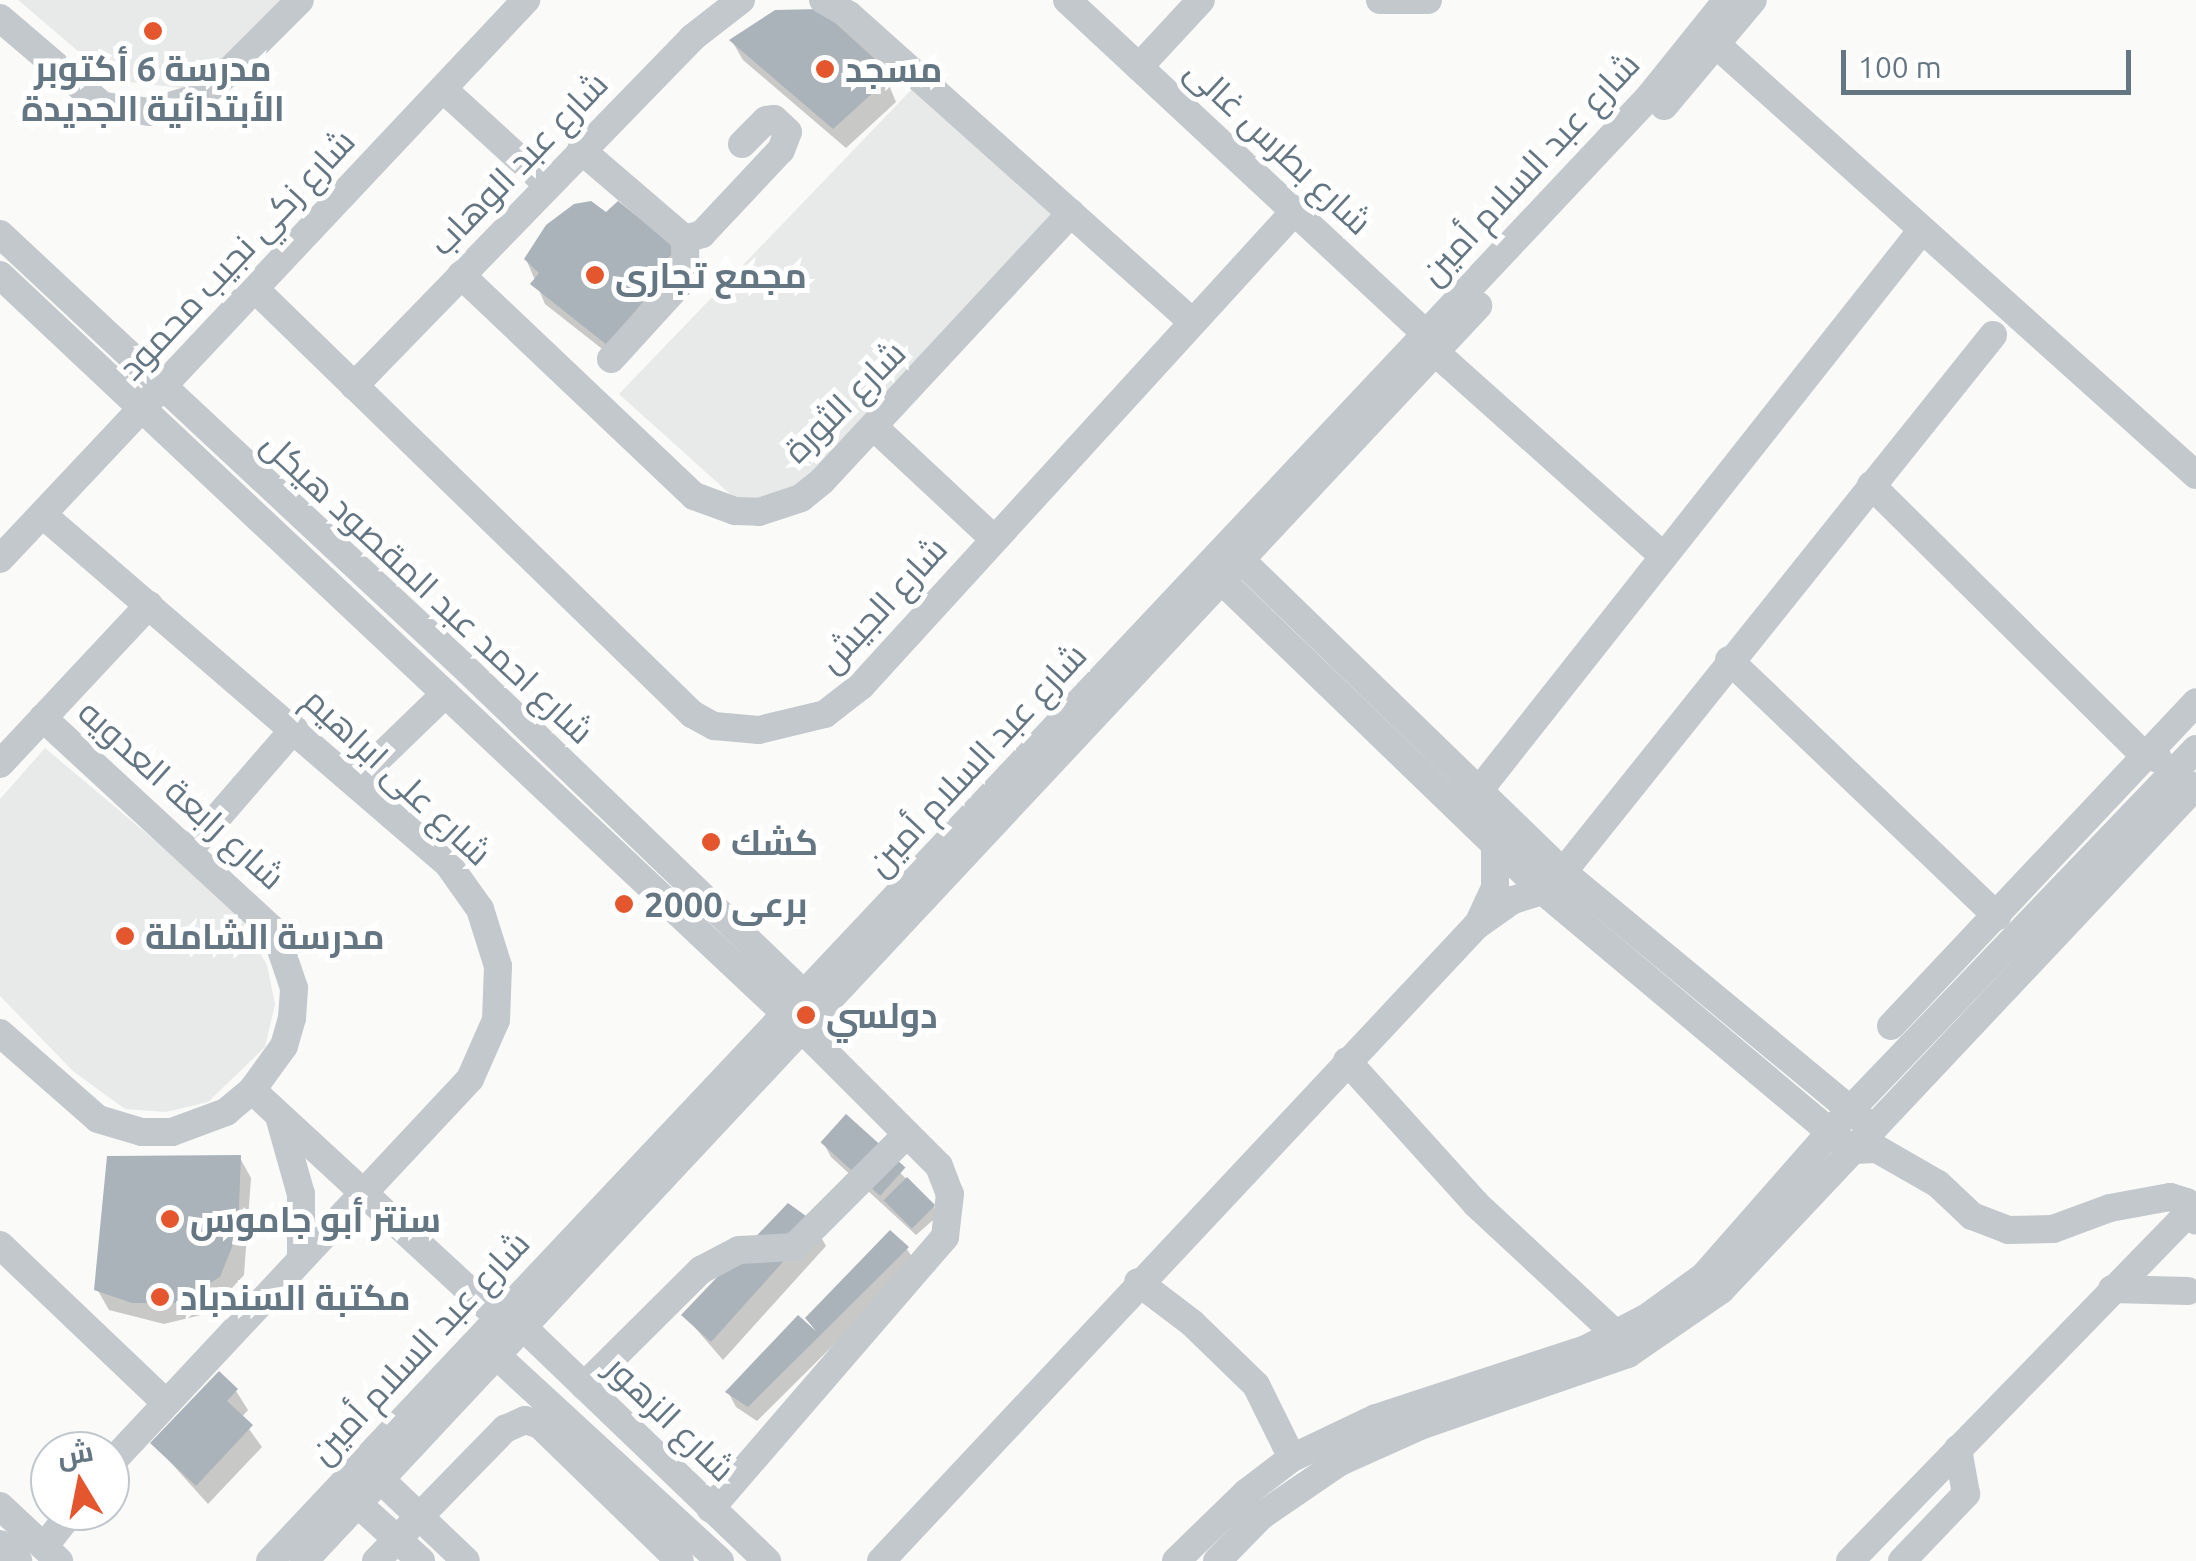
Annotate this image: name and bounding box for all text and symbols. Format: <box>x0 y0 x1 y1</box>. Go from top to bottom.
marker: مدرسة 6 أكتوبر الأبتدائية الجديدة <box>142 20 164 42</box>
scale bar <box>1846 30 2136 92</box>
street label: شارع عبد السلام أمين <box>1410 43 1648 293</box>
place label: مدرسة 6 أكتوبر الأبتدائية الجديدة <box>21 47 285 129</box>
place label: مسجد <box>845 48 942 90</box>
street label: شارع بطرس غالى <box>1177 49 1381 243</box>
text: 100 m <box>1858 50 1942 84</box>
marker: مسجد <box>814 58 836 80</box>
street label: شارع عبد الوهاب <box>420 63 616 263</box>
street label: شارع زكي نجيب محمود <box>109 120 363 388</box>
place label: مجمع تجارى <box>615 254 807 296</box>
marker: مجمع تجارى <box>584 264 606 286</box>
street label: شارع الثورة <box>774 331 914 471</box>
street label: شارع احمد عبد المقصود هيكل <box>253 422 603 752</box>
street label: شارع الجيش <box>809 528 955 680</box>
street label: شارع عبد السلام أمين <box>857 634 1095 884</box>
street label: شارع على ابراهيم <box>295 678 501 874</box>
street label: شارع رابعة العدويه <box>70 690 294 898</box>
place label: كشك <box>731 821 818 863</box>
marker: كشك <box>700 831 722 853</box>
place label: برعى 2000 <box>644 883 808 925</box>
marker: برعى 2000 <box>613 893 635 915</box>
place label: مدرسة الشاملة <box>145 915 385 957</box>
marker: مدرسة الشاملة <box>114 925 136 947</box>
place label: دولسي <box>826 994 938 1036</box>
marker: دولسي <box>795 1004 817 1026</box>
place label: سنتر أبو جاموس <box>190 1198 441 1240</box>
marker: سنتر أبو جاموس <box>159 1208 181 1230</box>
street label: شارع عبد السلام أمين <box>300 1222 538 1472</box>
place label: مكتبة السندباد <box>180 1276 411 1318</box>
marker: مكتبة السندباد <box>149 1286 171 1308</box>
street label: شارع الزهور <box>598 1346 744 1490</box>
north arrow <box>30 1431 130 1531</box>
text: ش <box>55 1435 95 1471</box>

